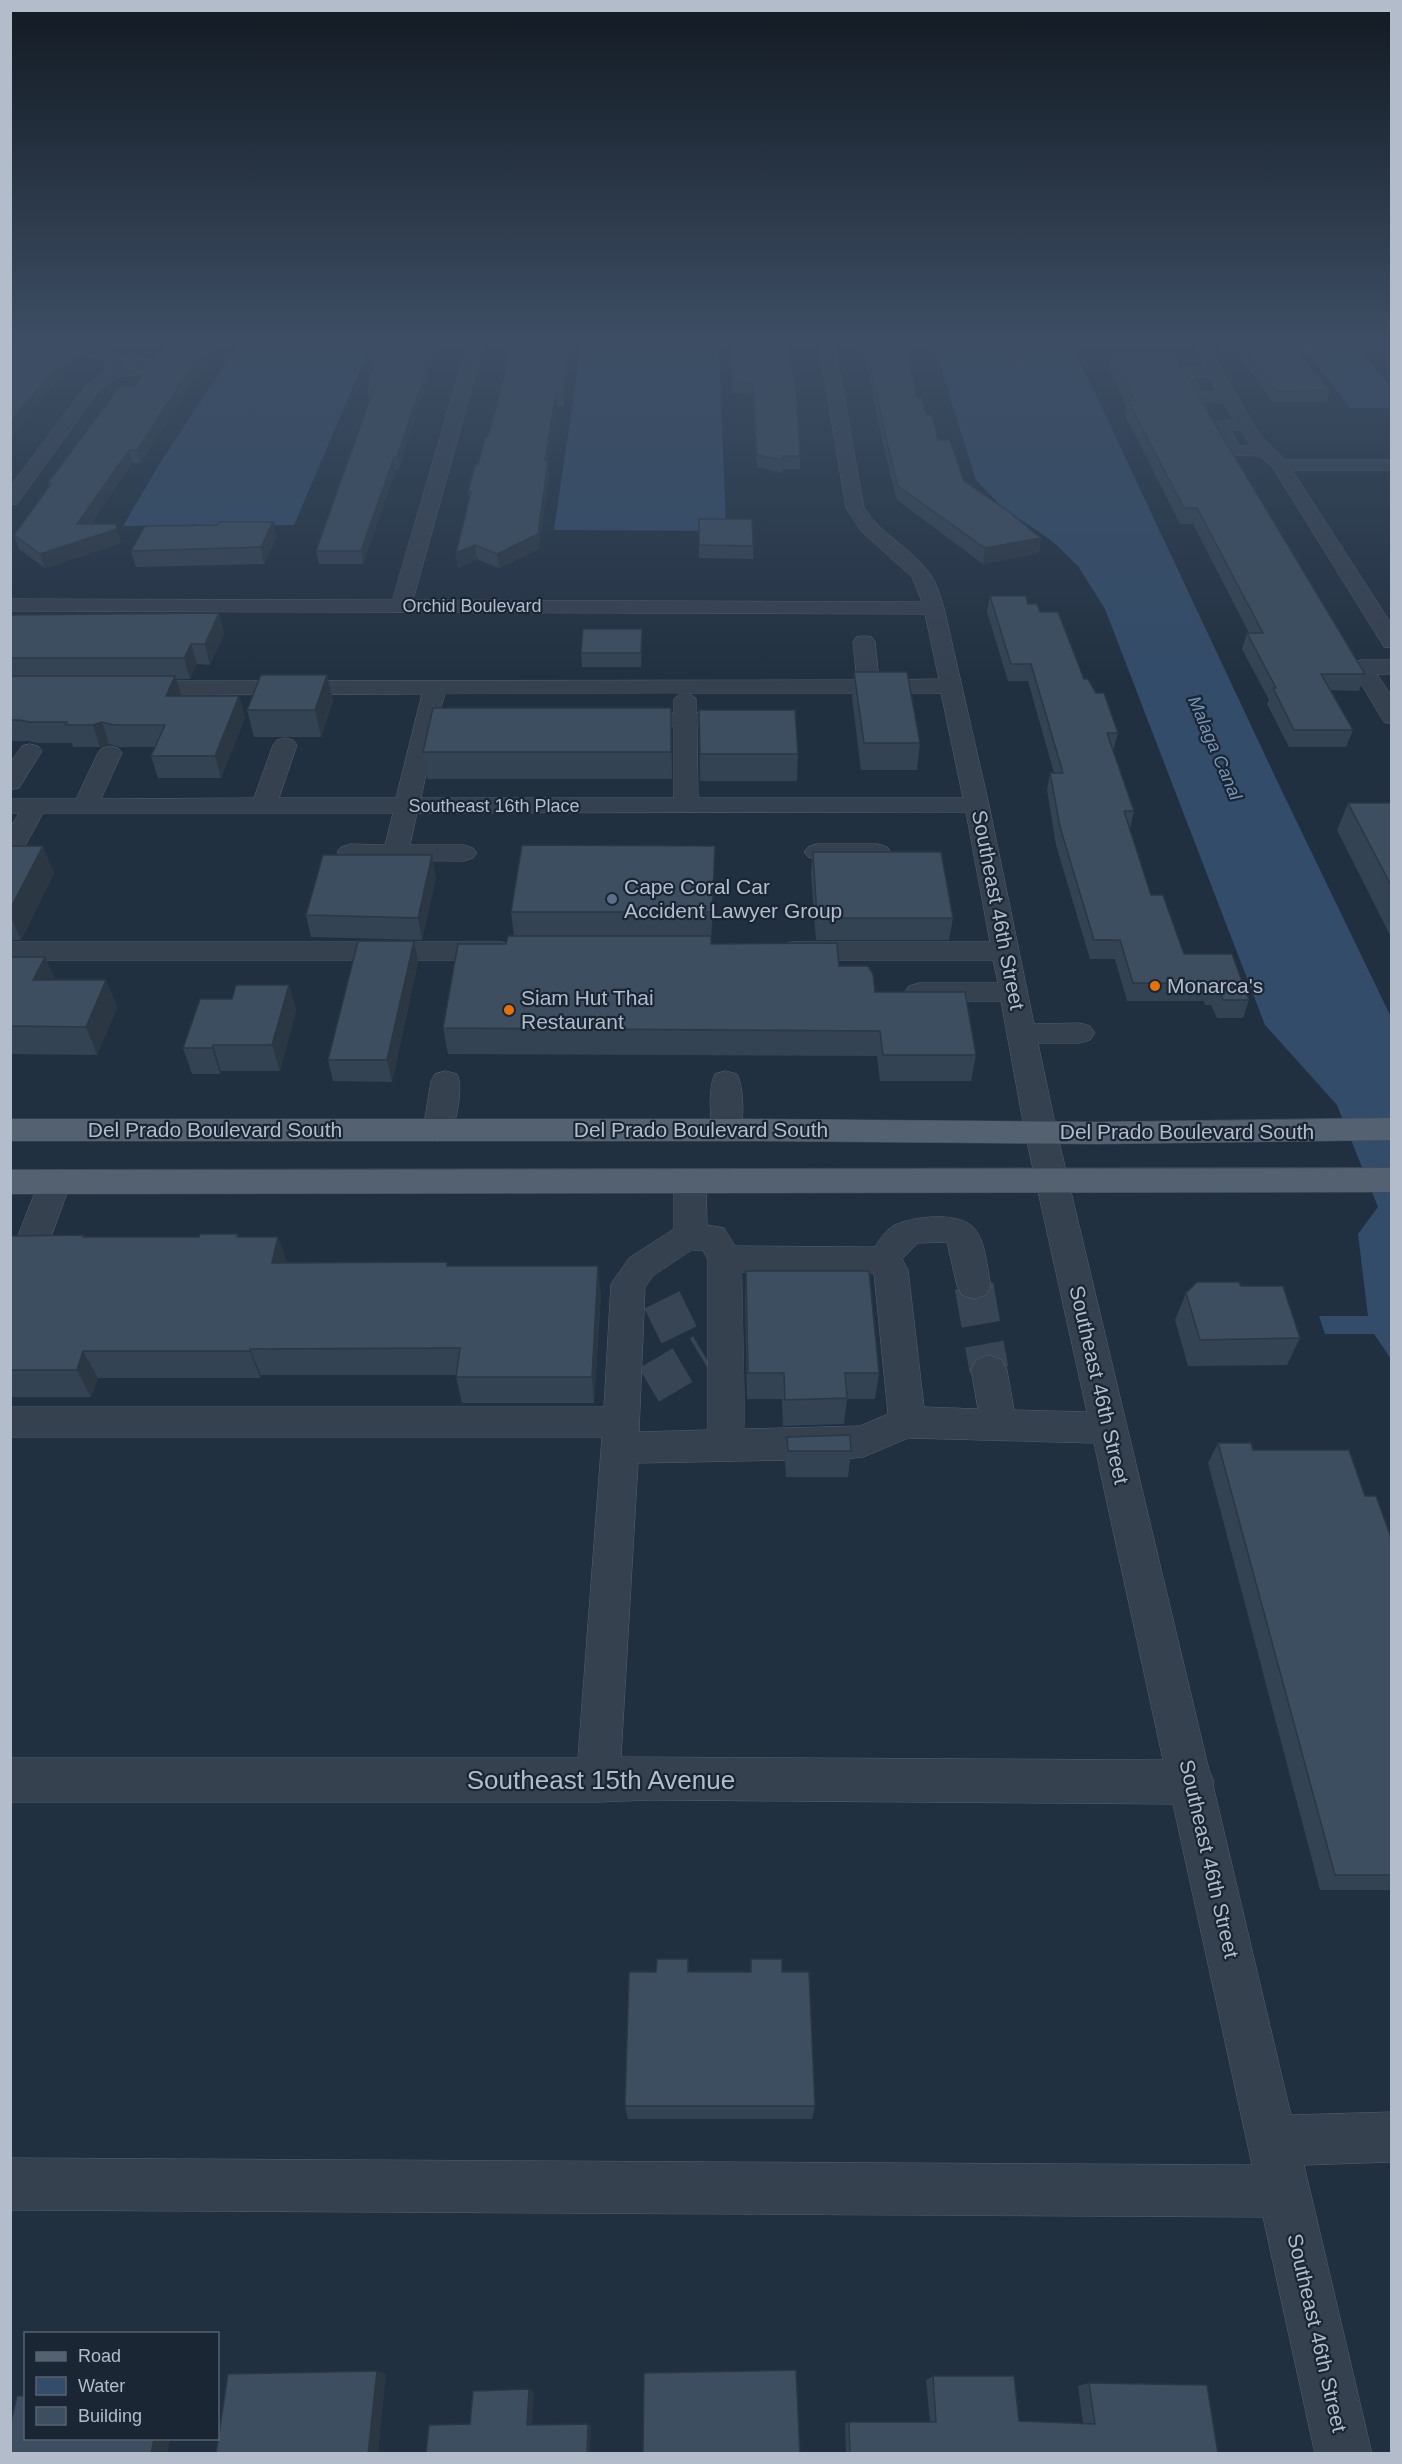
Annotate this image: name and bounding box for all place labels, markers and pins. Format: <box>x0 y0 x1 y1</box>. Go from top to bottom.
place label: Cape Coral Car Accident Lawyer Group <box>624 875 842 922</box>
marker: Cape Coral Car Accident Lawyer Group <box>605 892 619 906</box>
place label: Monarca's <box>1167 974 1263 997</box>
marker: Monarca's <box>1148 979 1162 993</box>
place label: Siam Hut Thai Restaurant <box>521 986 654 1033</box>
marker: Siam Hut Thai Restaurant <box>502 1003 516 1017</box>

